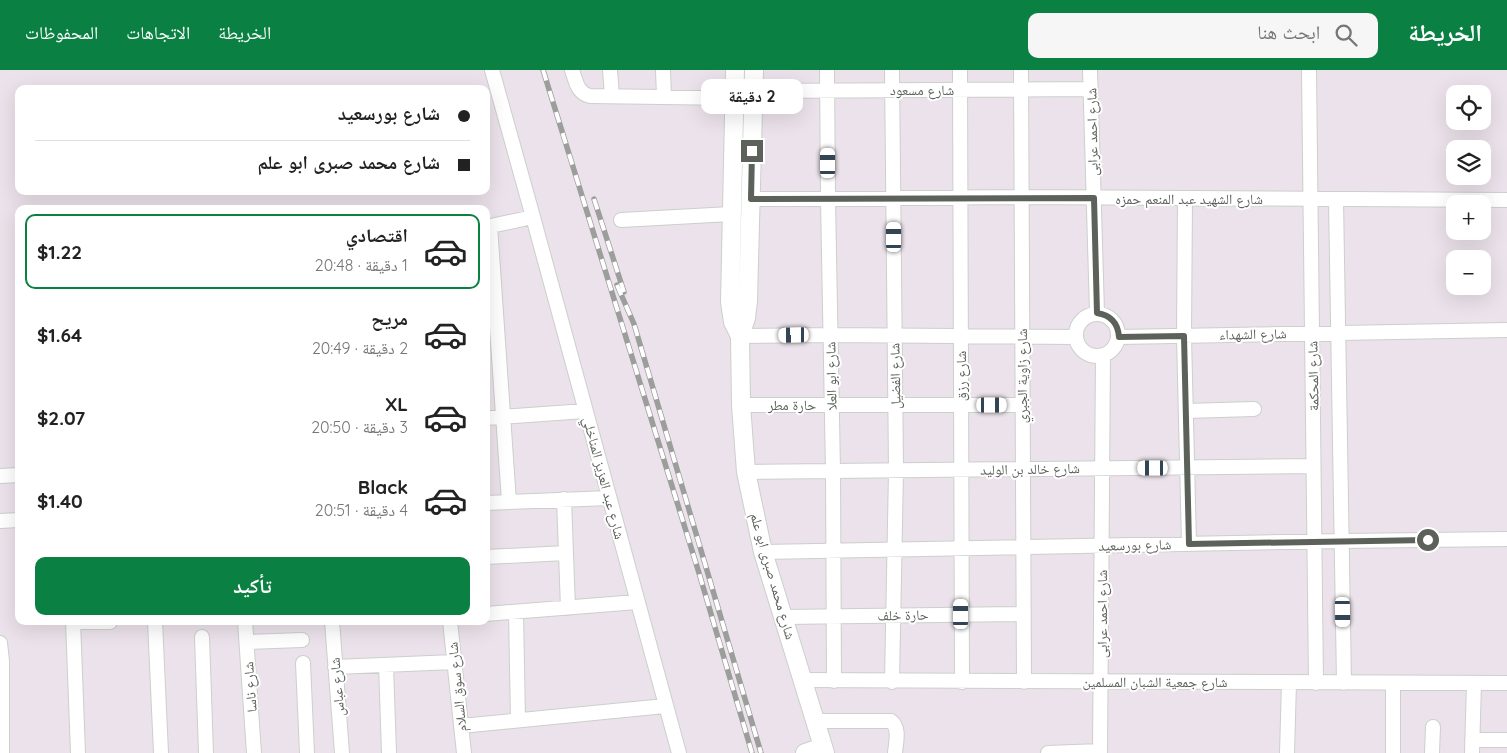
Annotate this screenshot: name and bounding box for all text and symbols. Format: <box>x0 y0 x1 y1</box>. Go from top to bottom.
search box <box>1028 13 1378 58</box>
text: الخريطة <box>1408 17 1482 47</box>
text: ابحث هنا <box>1257 20 1320 44</box>
text: المحفوظات <box>25 21 98 44</box>
text: الاتجاهات <box>126 21 190 44</box>
text: الخريطة <box>218 21 271 44</box>
icon: search <box>1332 21 1360 49</box>
callout: 2 دقيقة <box>701 78 803 114</box>
street label: شارع مسعود <box>890 81 954 100</box>
map controls <box>1446 85 1491 295</box>
button: locate <box>1446 85 1491 130</box>
text: 2 دقيقة <box>728 86 776 106</box>
street label: شارع احمد عرابى <box>1082 88 1103 176</box>
text: شارع بورسعيد <box>338 101 440 125</box>
route end <box>741 140 763 162</box>
button: layers <box>1446 140 1491 185</box>
car <box>820 148 835 178</box>
text: شارع محمد صبرى ابو علم <box>258 150 440 174</box>
street label: شارع الشهيد عبد المنعم حمزه <box>1115 190 1263 209</box>
button: + <box>1446 195 1491 240</box>
car <box>886 222 901 252</box>
text: اقتصادي <box>346 223 408 247</box>
icon: car <box>423 229 468 274</box>
text: $1.22 <box>37 240 82 264</box>
button: − <box>1446 250 1491 295</box>
text: 1 دقيقة · 20:48 <box>315 255 408 275</box>
text: مريح <box>371 306 408 330</box>
icon: car <box>423 312 468 357</box>
text: $1.64 <box>37 323 82 347</box>
street label: شارع الشهداء <box>1219 324 1287 345</box>
car <box>778 327 809 343</box>
street label: شارع زاوية الجبري <box>1013 329 1034 423</box>
text: 2 دقيقة · 20:49 <box>312 338 408 358</box>
street label: شارع المحكمة <box>1303 341 1324 411</box>
street label: شارع ابو العلا <box>821 342 842 410</box>
street label: شارع الفضيل <box>885 343 906 409</box>
street label: شارع رزق <box>952 351 971 401</box>
text: XL <box>385 392 408 416</box>
icon: car <box>423 395 468 440</box>
street label: حارة مطر <box>767 396 816 414</box>
car <box>977 398 1007 413</box>
text: $2.07 <box>37 406 85 430</box>
street label: شارع عبد العزيز المناخلي <box>577 415 629 542</box>
text: 3 دقيقة · 20:50 <box>311 417 408 437</box>
street label: شارع خالد بن الوليد <box>980 459 1080 480</box>
car <box>1138 461 1168 476</box>
text: Black <box>358 475 408 499</box>
icon: car <box>423 478 468 523</box>
text: $1.40 <box>37 489 83 513</box>
text: 4 دقيقة · 20:51 <box>315 500 408 520</box>
street label: شارع محمد صبرى ابو علم <box>745 511 800 642</box>
route start <box>1417 529 1439 551</box>
street label: شارع بورسعيد <box>1098 535 1172 556</box>
button: تأكيد <box>35 557 470 615</box>
street label: شارع احمد عرابى <box>1093 570 1112 658</box>
car <box>1335 597 1350 627</box>
car <box>953 599 968 629</box>
street label: حارة خلف <box>877 606 929 624</box>
street label: شارع سوق السلام <box>443 641 472 733</box>
street label: شارع عباس <box>325 657 350 717</box>
street label: شارع ناسا <box>239 661 262 713</box>
street label: شارع جمعية الشبان المسلمين <box>1082 673 1228 692</box>

